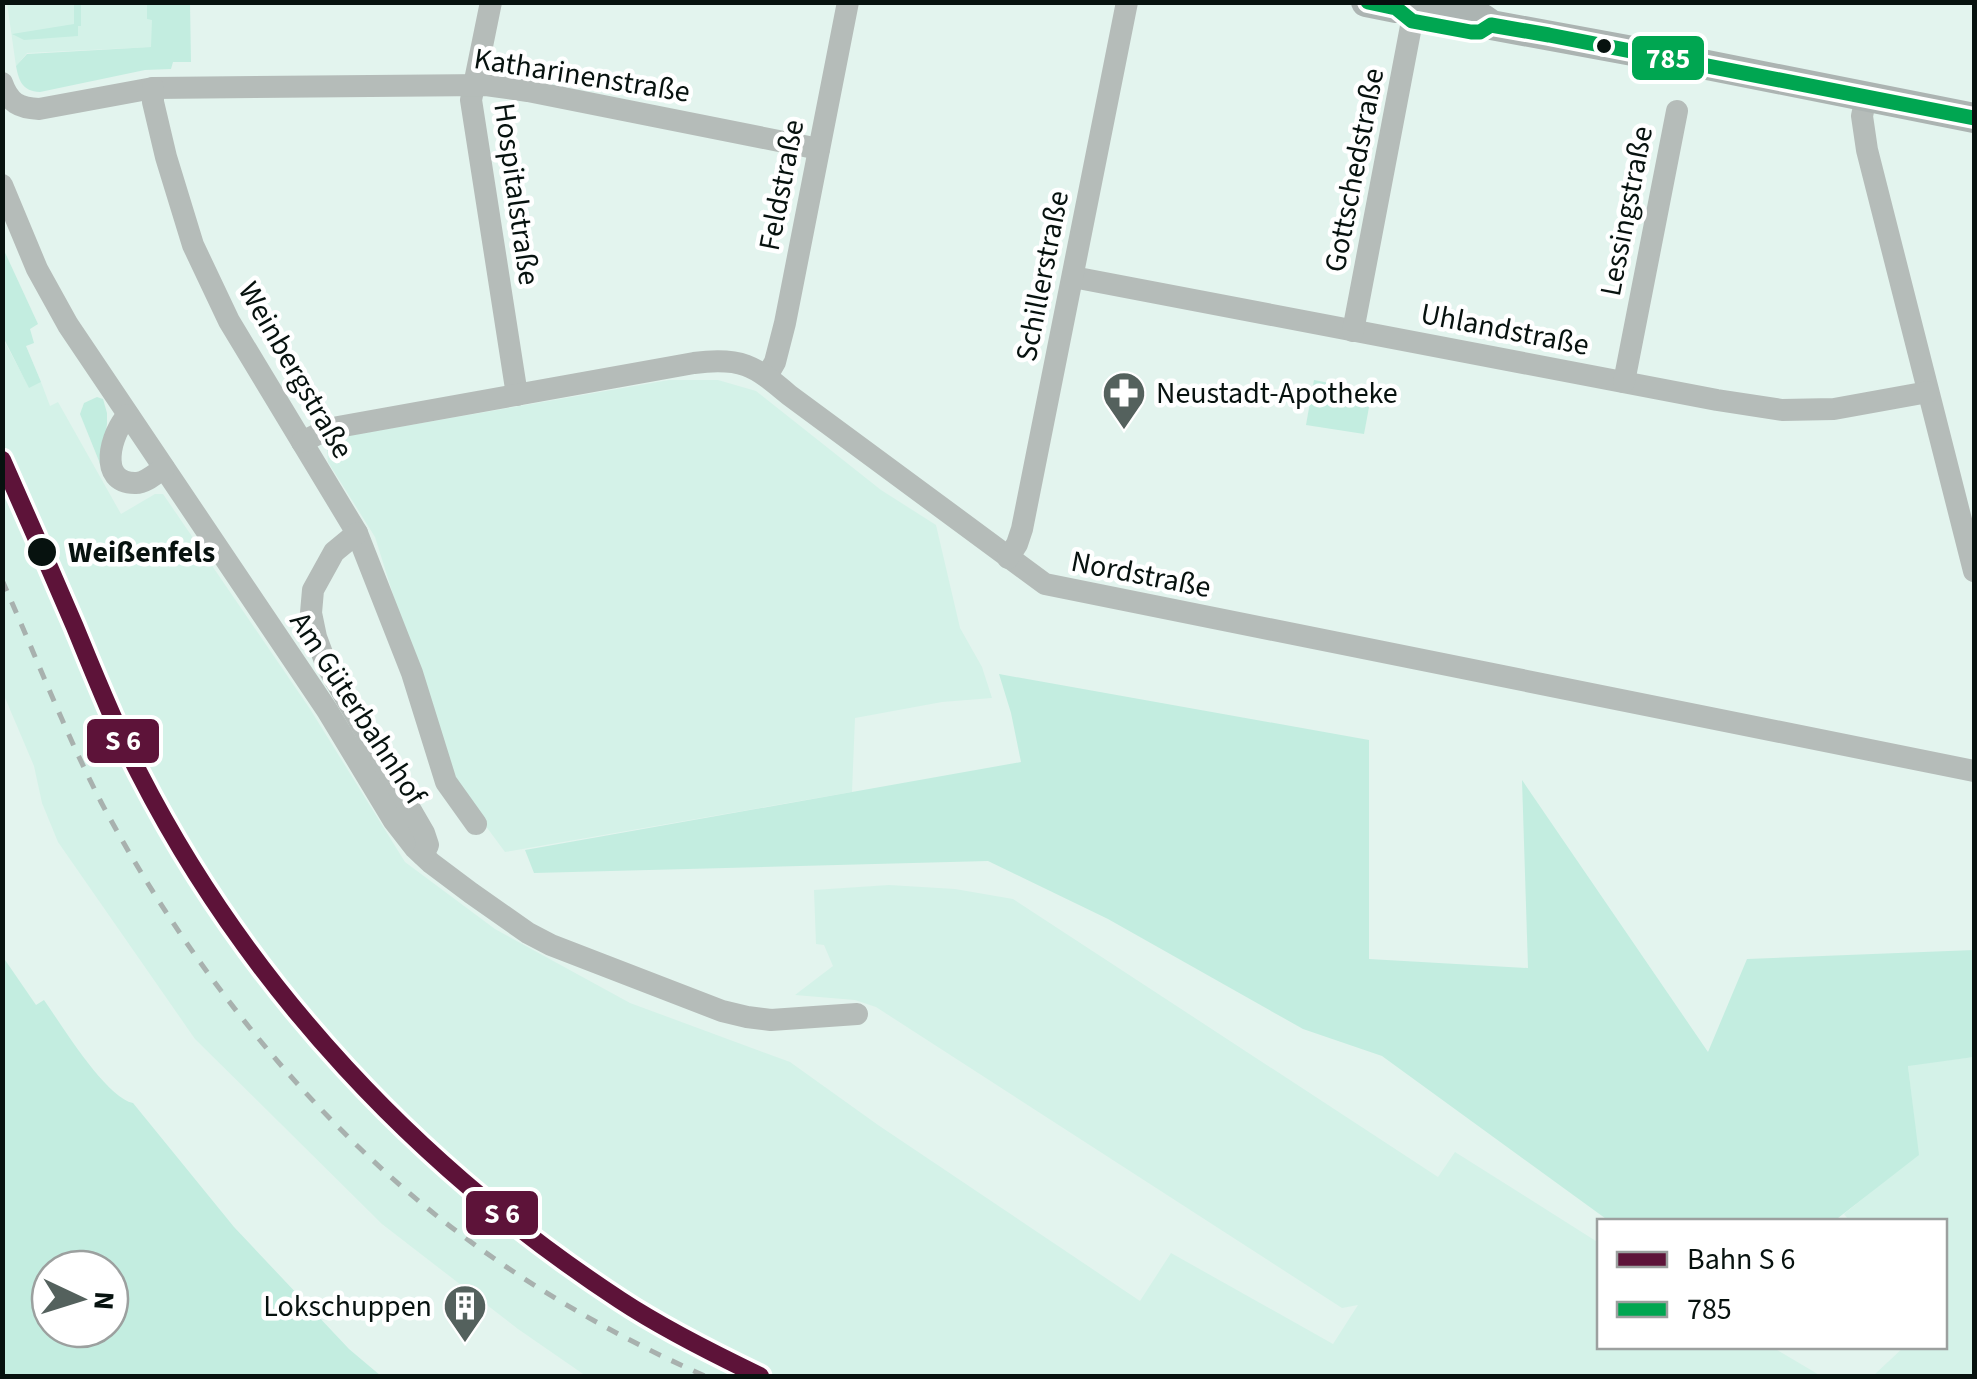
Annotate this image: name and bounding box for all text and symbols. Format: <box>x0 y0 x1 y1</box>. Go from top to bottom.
line badge: 785 <box>1630 34 1706 82</box>
unlabelled marker <box>1594 36 1614 56</box>
street label: Katharinenstraße <box>471 37 693 114</box>
text: 785 <box>1646 39 1690 79</box>
street label: Gottschedstraße <box>1314 64 1395 276</box>
street label: Hospitalstraße <box>482 100 551 288</box>
street label: Feldstraße <box>748 116 815 254</box>
street label: Lessingstraße <box>1589 122 1664 300</box>
street label: Schillerstraße <box>1005 187 1080 365</box>
street label: Weinbergstraße <box>227 274 364 467</box>
street label: Uhlandstraße <box>1417 292 1593 367</box>
pharmacy icon: Neustadt-Apotheke <box>1101 370 1147 431</box>
place label: Neustadt-Apotheke <box>1156 372 1398 415</box>
place label: Weißenfels <box>68 531 215 574</box>
marker: Weißenfels <box>25 535 59 569</box>
street label: Nordstraße <box>1067 540 1214 609</box>
street label: Am Güterbahnhof <box>279 603 437 814</box>
line badge: S 6 <box>85 717 161 765</box>
text: S 6 <box>105 721 141 761</box>
line badge: S 6 <box>464 1189 540 1237</box>
text: S 6 <box>484 1194 520 1234</box>
legend <box>1597 1219 1947 1349</box>
text: Bahn S 6 <box>1687 1238 1795 1281</box>
north arrow <box>30 1249 130 1349</box>
building icon: Lokschuppen <box>442 1283 488 1344</box>
place label: Lokschuppen <box>263 1285 432 1328</box>
text: 785 <box>1687 1288 1732 1331</box>
text: N <box>83 1290 125 1311</box>

